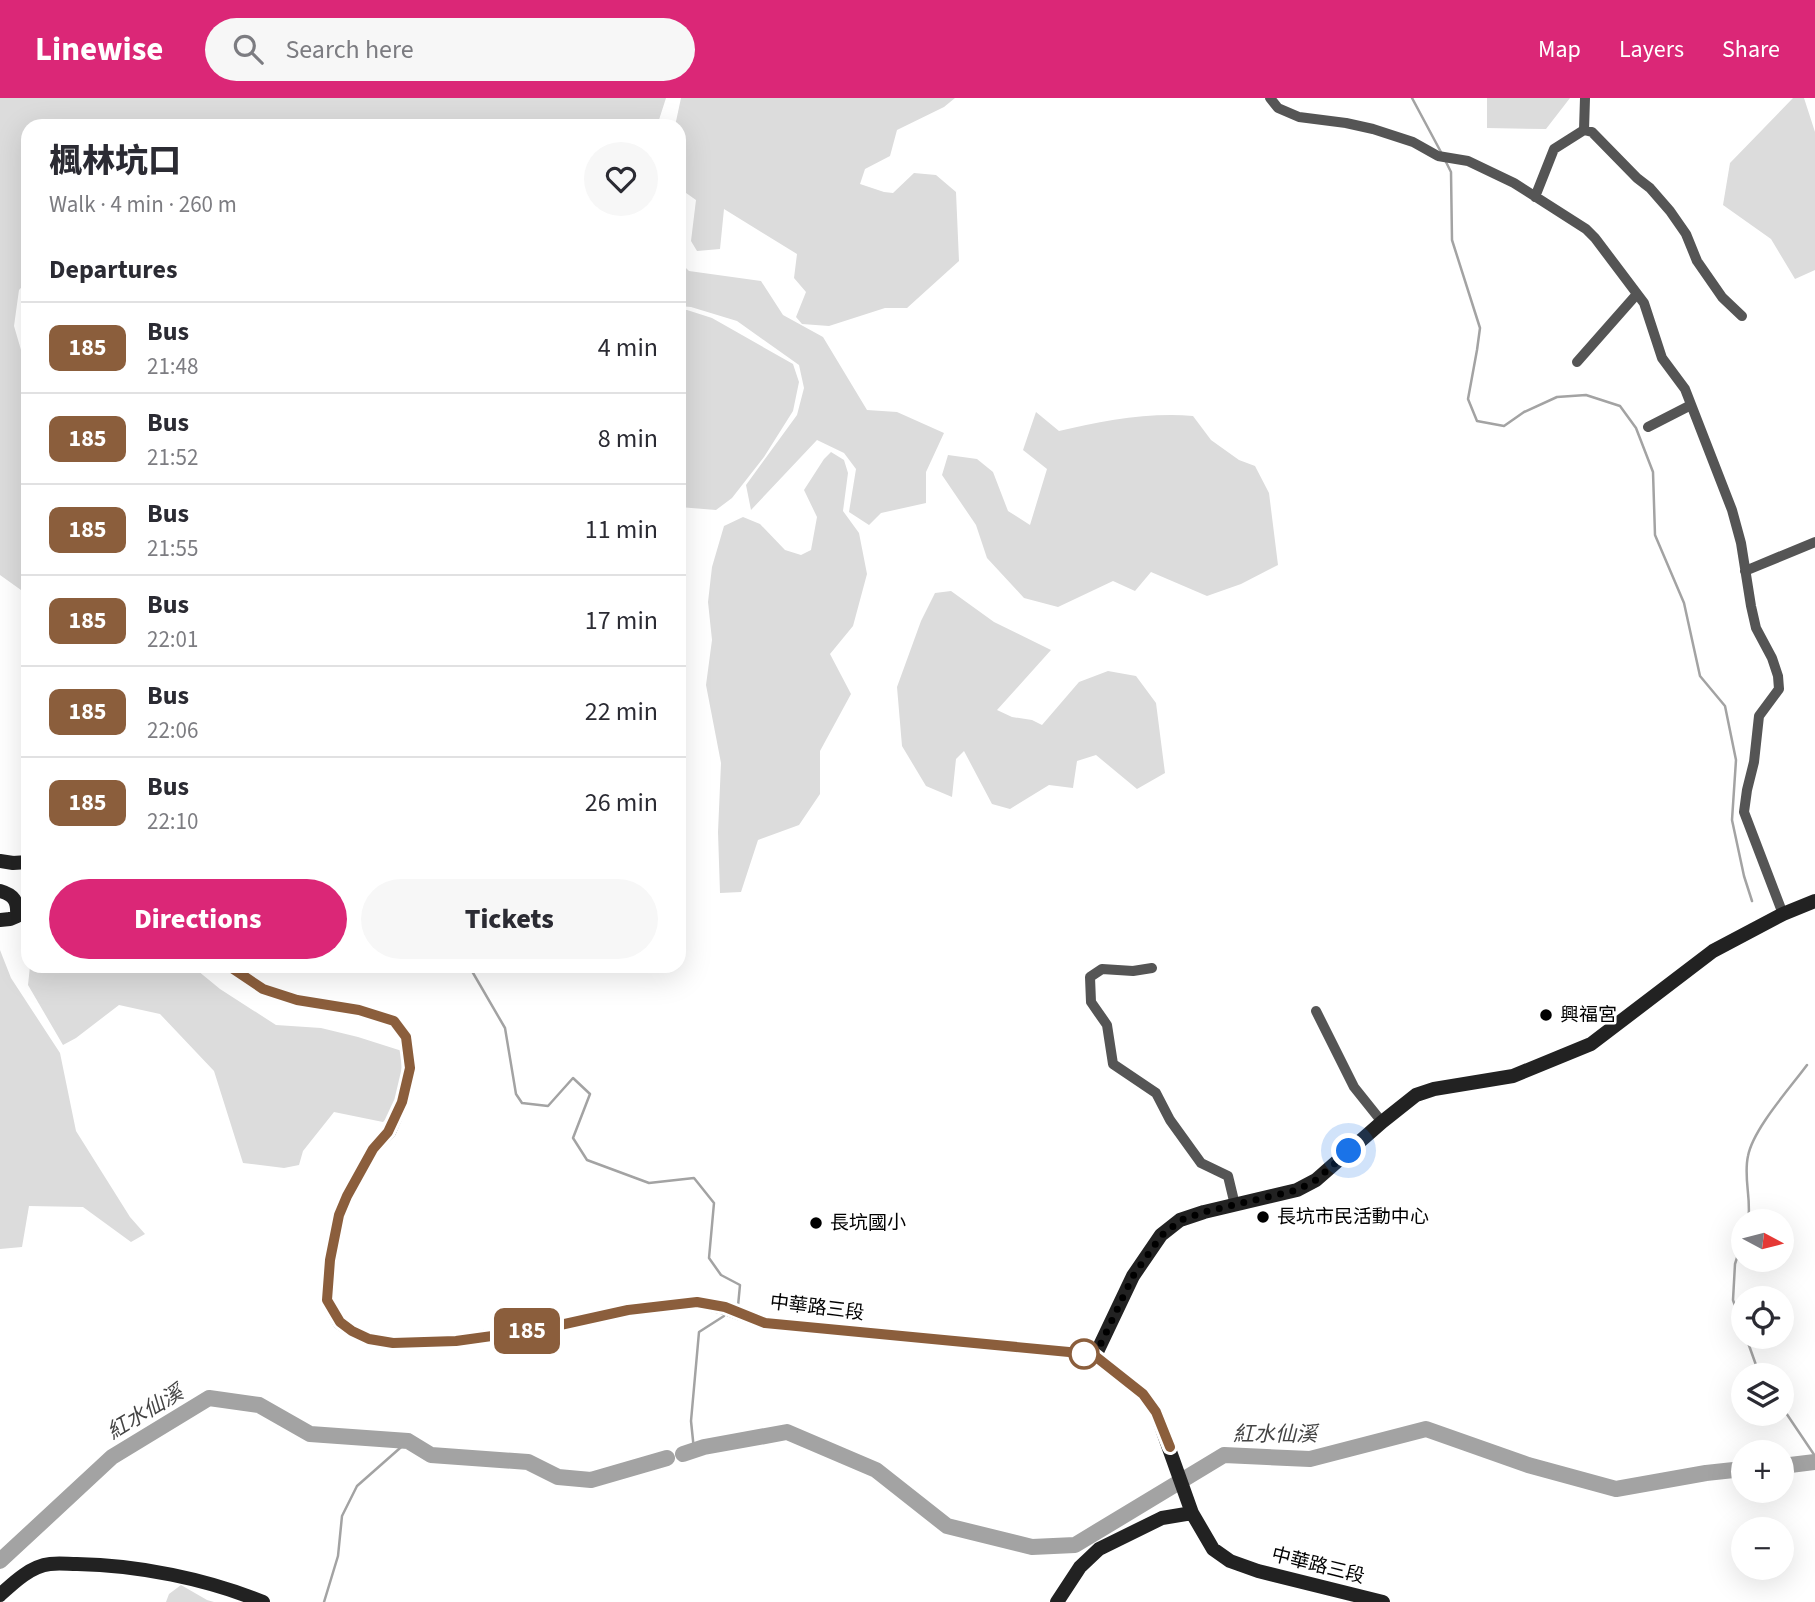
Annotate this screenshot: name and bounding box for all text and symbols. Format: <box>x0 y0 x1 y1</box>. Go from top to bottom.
search box <box>205 18 695 81</box>
text: Linewise <box>35 26 163 73</box>
icon: search <box>229 30 267 68</box>
text: Search here <box>285 31 414 68</box>
text: Map <box>1538 32 1581 67</box>
text: Layers <box>1619 32 1684 67</box>
text: Share <box>1722 32 1780 67</box>
text: 楓林坑口 <box>49 138 181 185</box>
button: heart <box>584 142 658 216</box>
text: Walk · 4 min · 260 m <box>49 188 237 221</box>
text: Departures <box>49 251 177 288</box>
text: Bus <box>147 313 189 350</box>
text: 4 min <box>598 329 658 366</box>
text: 185 <box>68 330 107 365</box>
text: 21:48 <box>147 350 198 383</box>
text: Bus <box>147 404 189 441</box>
text: 8 min <box>598 420 658 457</box>
text: 185 <box>68 421 107 456</box>
text: 21:52 <box>147 441 198 474</box>
text: Bus <box>147 495 189 532</box>
text: 11 min <box>585 511 658 548</box>
text: 185 <box>68 512 107 547</box>
text: 21:55 <box>147 532 198 565</box>
text: Bus <box>147 586 189 623</box>
text: 17 min <box>585 602 658 639</box>
text: 185 <box>68 603 107 638</box>
text: 22:01 <box>147 623 198 656</box>
text: Bus <box>147 677 189 714</box>
text: 22 min <box>585 693 658 730</box>
text: 185 <box>68 694 107 729</box>
text: 22:06 <box>147 714 198 747</box>
text: Bus <box>147 768 189 805</box>
text: 26 min <box>585 784 658 821</box>
text: 185 <box>68 785 107 820</box>
text: 22:10 <box>147 805 198 838</box>
button: Directions <box>49 879 347 959</box>
button: Tickets <box>361 879 658 959</box>
place label: 興福宮 <box>1560 1002 1617 1029</box>
marker: 興福宮 <box>1538 1007 1554 1023</box>
your location <box>1331 1133 1366 1168</box>
place label: 長坑市民活動中心 <box>1277 1204 1429 1231</box>
marker: 長坑市民活動中心 <box>1255 1209 1271 1225</box>
north arrow <box>1731 1209 1794 1272</box>
map controls <box>1731 1209 1794 1580</box>
place label: 長坑國小 <box>830 1210 906 1237</box>
marker: 長坑國小 <box>808 1215 824 1231</box>
button: locate <box>1731 1286 1794 1349</box>
street label: 中華路三段 <box>768 1289 866 1327</box>
line badge: 185 <box>487 1308 567 1354</box>
text: 185 <box>508 1313 546 1348</box>
unlabelled marker <box>1069 1339 1099 1369</box>
button: layers <box>1731 1363 1794 1426</box>
water label: 紅水仙溪 <box>101 1376 191 1446</box>
water label: 紅水仙溪 <box>1233 1419 1320 1449</box>
button: + <box>1731 1440 1794 1503</box>
button: − <box>1731 1517 1794 1580</box>
street label: 中華路三段 <box>1269 1541 1367 1591</box>

